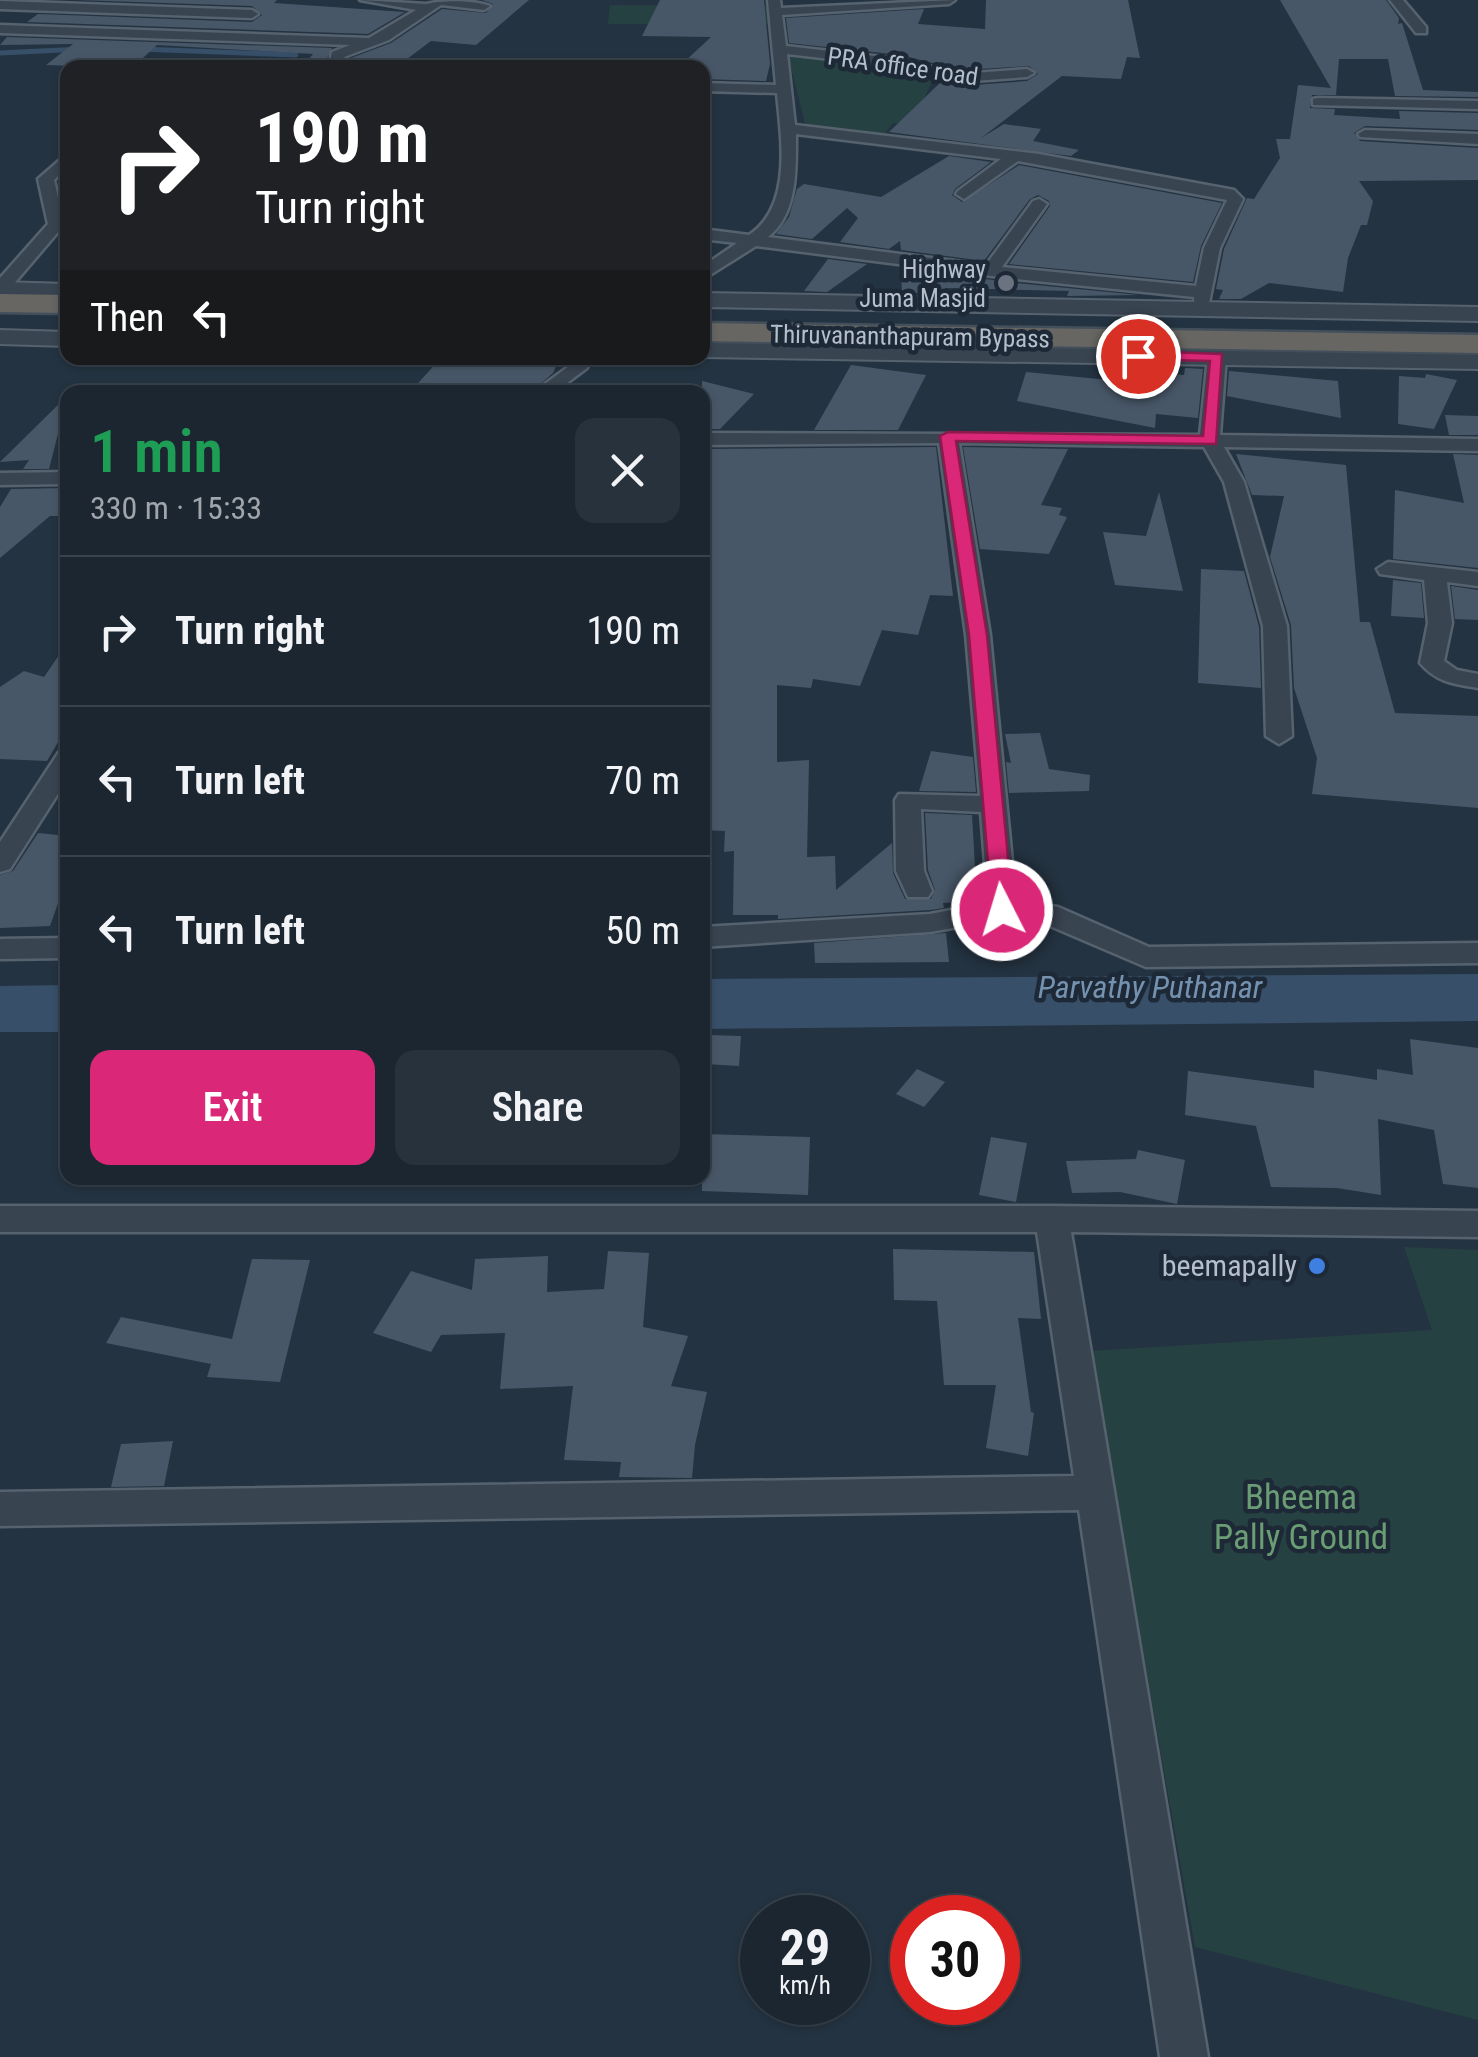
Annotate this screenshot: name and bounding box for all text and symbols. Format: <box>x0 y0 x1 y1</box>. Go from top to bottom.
street label: PRA office road <box>826 42 980 91</box>
text: 190 m <box>255 97 429 179</box>
icon: right <box>90 100 220 230</box>
text: Turn right <box>255 181 425 234</box>
place label: Highway Juma Masjid <box>859 255 986 313</box>
marker: Highway Juma Masjid <box>995 272 1017 294</box>
icon: left <box>184 290 239 345</box>
text: Then <box>90 296 164 340</box>
pin <box>1096 314 1181 399</box>
street label: Thiruvananthapuram Bypass <box>770 320 1050 353</box>
icon: arrive <box>1111 329 1166 384</box>
text: 1 min <box>90 416 223 487</box>
button: close <box>575 418 680 523</box>
text: 330 m · 15:33 <box>90 489 262 527</box>
icon: right <box>90 604 145 659</box>
text: Turn right <box>175 609 325 653</box>
text: 190 m <box>586 609 680 653</box>
icon: left <box>90 754 145 809</box>
text: Turn left <box>175 759 305 803</box>
text: 70 m <box>605 759 680 803</box>
position arrow <box>950 858 1054 962</box>
icon: left <box>90 904 145 959</box>
text: Turn left <box>175 909 305 953</box>
text: 50 m <box>605 909 680 953</box>
water label: Parvathy Puthanar <box>1038 968 1264 1006</box>
button: Exit <box>90 1050 375 1165</box>
button: Share <box>395 1050 680 1165</box>
place label: beemapally <box>1162 1248 1297 1283</box>
marker: beemapally <box>1306 1255 1328 1277</box>
park label: Bheema Pally Ground <box>1214 1477 1388 1558</box>
speed limit sign: 30 <box>890 1895 1020 2025</box>
text: 29 <box>780 1919 830 1977</box>
text: km/h <box>779 1971 831 2000</box>

